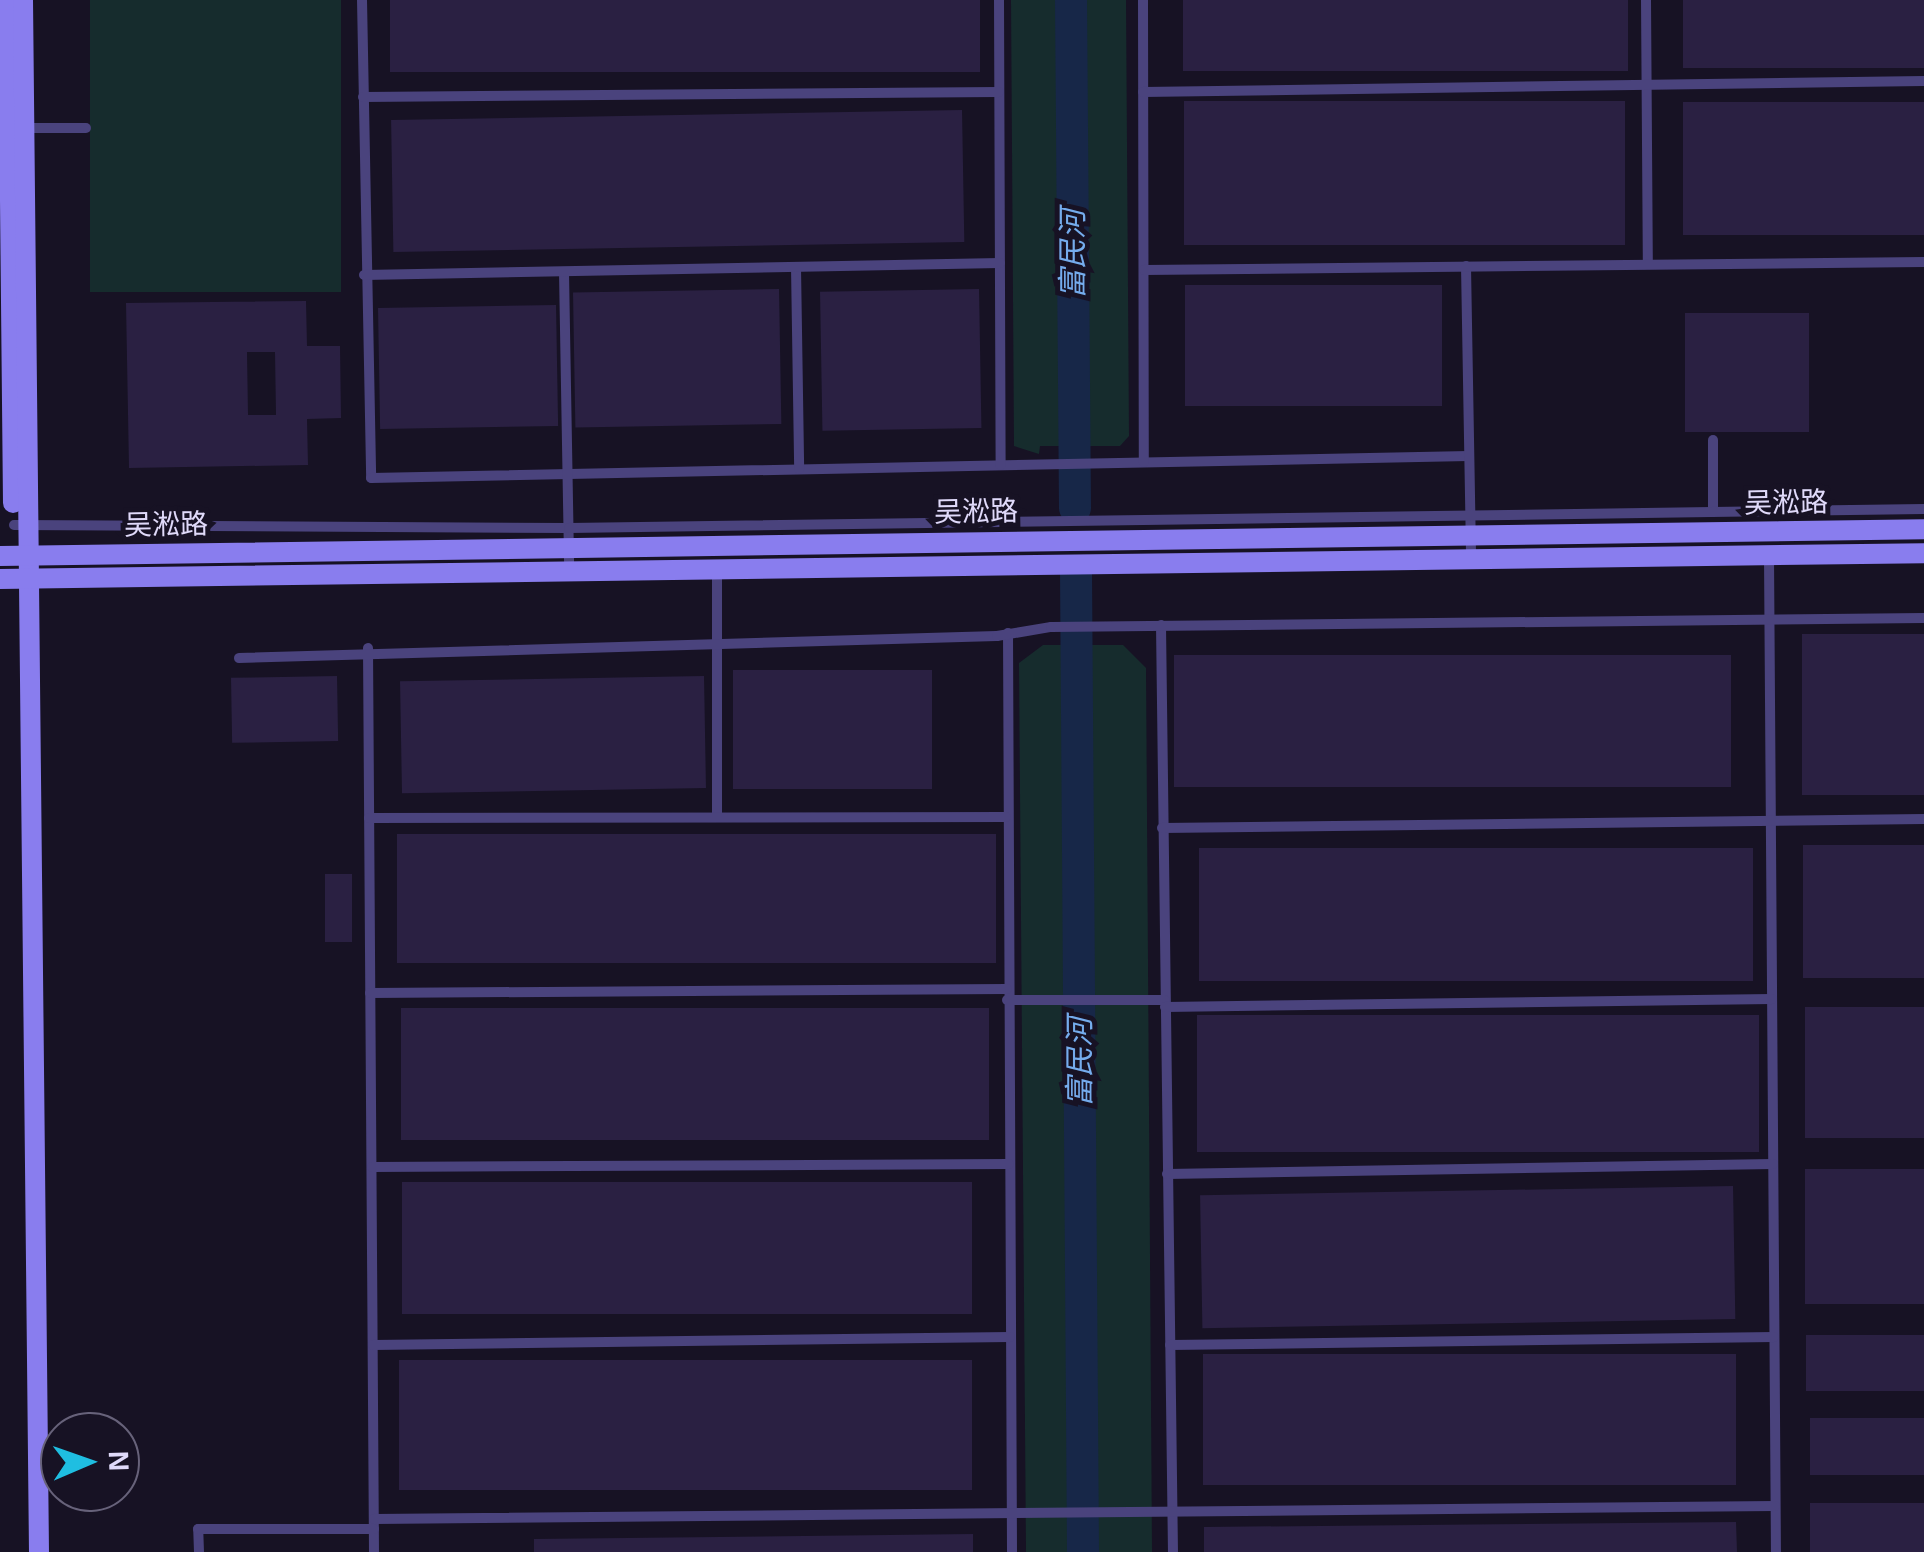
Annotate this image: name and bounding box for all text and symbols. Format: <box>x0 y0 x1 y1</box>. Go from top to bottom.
water label: 富民河 <box>1055 209 1091 299</box>
street label: 吴淞路 <box>1744 485 1828 521</box>
street label: 吴淞路 <box>934 494 1018 530</box>
street label: 吴淞路 <box>124 507 208 543</box>
water label: 富民河 <box>1062 1017 1098 1107</box>
north arrow <box>40 1412 140 1512</box>
text: N <box>103 1450 134 1472</box>

